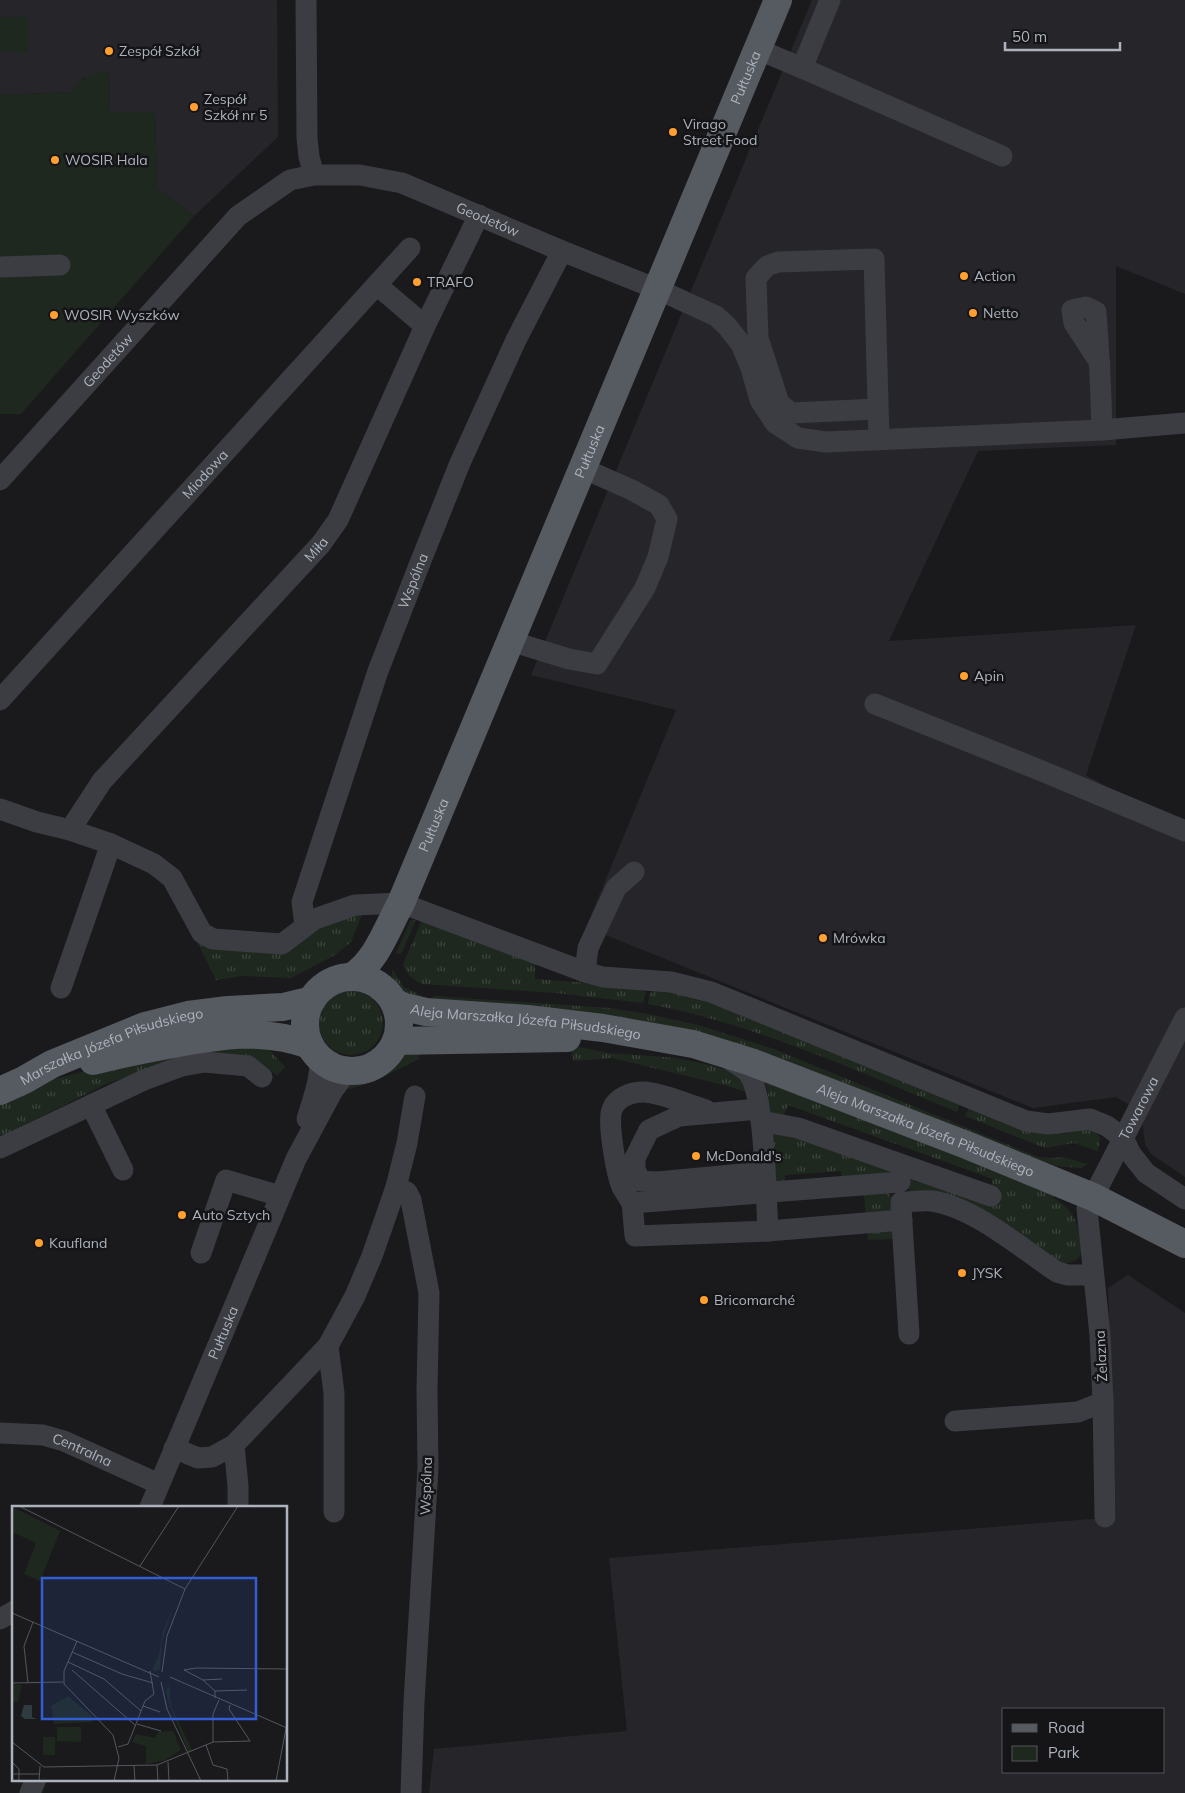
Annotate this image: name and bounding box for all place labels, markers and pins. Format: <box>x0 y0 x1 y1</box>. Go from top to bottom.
place label: Zespół Szkół <box>119 42 200 60</box>
marker: Zespół Szkół <box>103 45 115 57</box>
place label: Zespół Szkół nr 5 <box>204 90 267 124</box>
marker: Zespół Szkół nr 5 <box>188 101 200 113</box>
place label: Virago Street Food <box>683 115 757 149</box>
marker: Virago Street Food <box>667 126 679 138</box>
place label: WOSIR Hala <box>65 151 148 169</box>
marker: WOSIR Hala <box>49 154 61 166</box>
place label: Action <box>974 267 1016 285</box>
marker: Action <box>958 270 970 282</box>
place label: TRAFO <box>427 273 474 291</box>
marker: TRAFO <box>411 276 423 288</box>
place label: Netto <box>983 304 1019 322</box>
place label: WOSIR Wyszków <box>64 306 180 324</box>
marker: Netto <box>967 307 979 319</box>
marker: WOSIR Wyszków <box>48 309 60 321</box>
place label: Apin <box>974 667 1004 685</box>
marker: Apin <box>958 670 970 682</box>
place label: Mrówka <box>833 929 886 947</box>
marker: Mrówka <box>817 932 829 944</box>
place label: McDonald's <box>706 1147 782 1165</box>
marker: McDonald's <box>690 1150 702 1162</box>
place label: Auto Sztych <box>192 1206 270 1224</box>
marker: Auto Sztych <box>176 1209 188 1221</box>
place label: Kaufland <box>49 1234 107 1252</box>
marker: Kaufland <box>33 1237 45 1249</box>
place label: JYSK <box>972 1264 1003 1282</box>
marker: JYSK <box>956 1267 968 1279</box>
place label: Bricomarché <box>714 1291 795 1309</box>
marker: Bricomarché <box>698 1294 710 1306</box>

